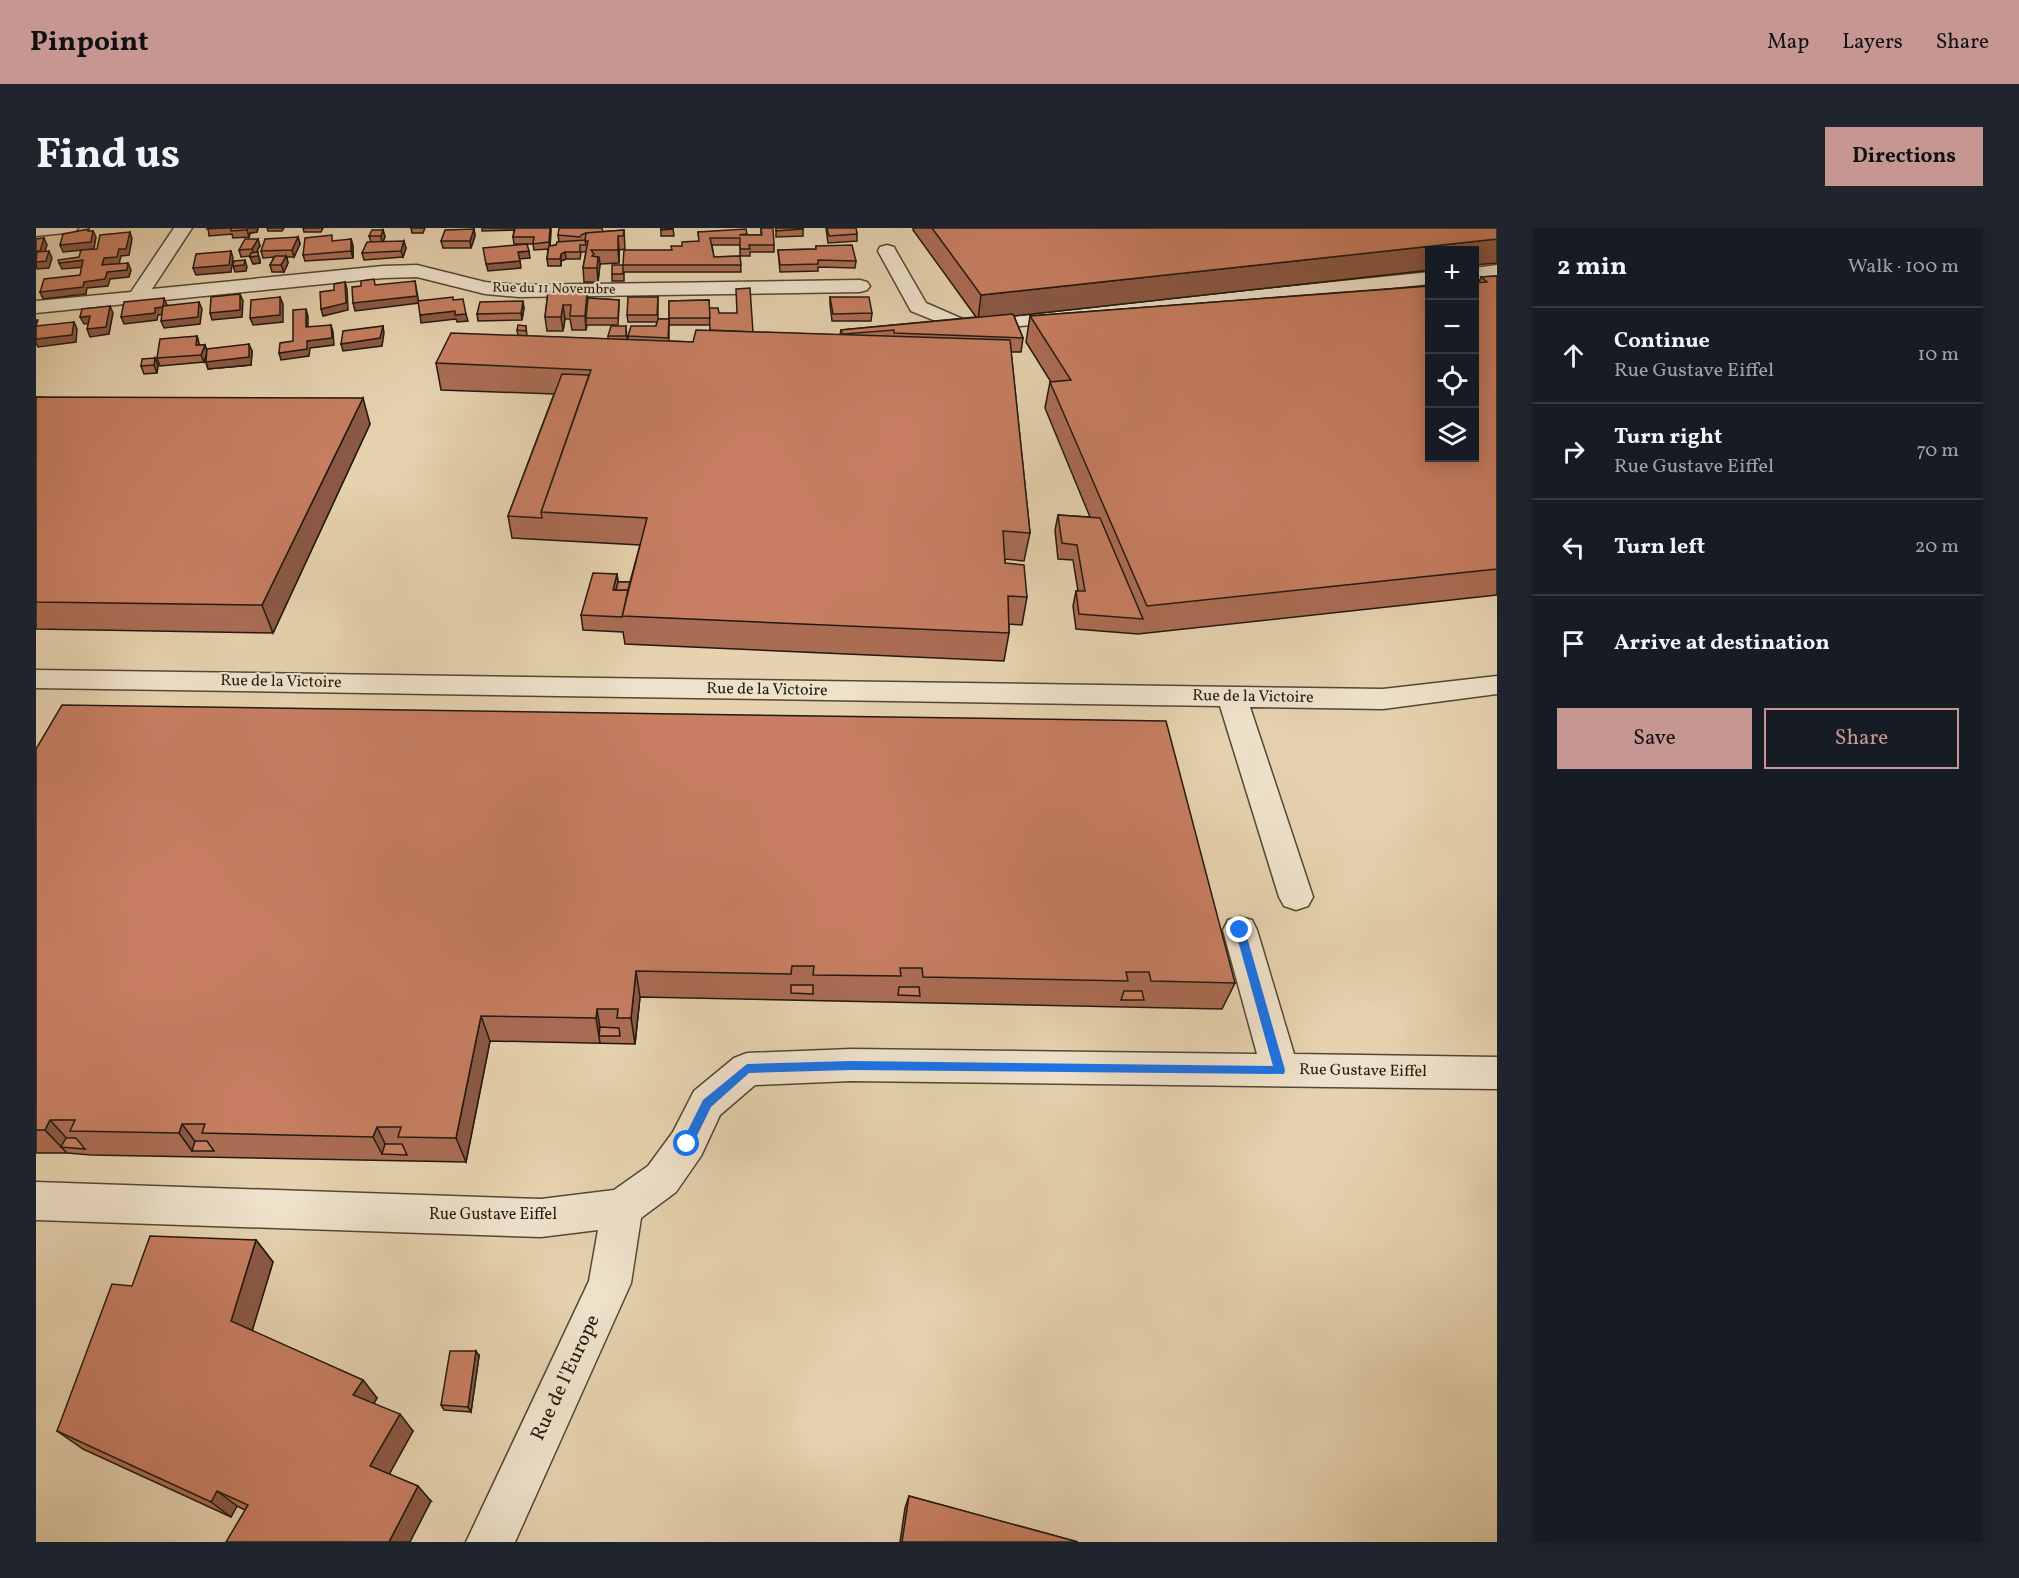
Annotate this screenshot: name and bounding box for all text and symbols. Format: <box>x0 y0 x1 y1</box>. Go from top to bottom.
text: Pinpoint <box>30 23 148 62</box>
text: Map <box>1767 28 1809 57</box>
text: Layers <box>1842 28 1903 57</box>
text: Share <box>1936 28 1989 57</box>
text: Find us <box>36 127 180 186</box>
button: Directions <box>1825 127 1983 186</box>
map controls <box>1425 246 1479 462</box>
button: + <box>1425 246 1479 300</box>
text: 2 min <box>1557 249 1627 285</box>
text: Walk · 100 m <box>1848 253 1959 281</box>
street label: Rue du 11 Novembre <box>492 278 616 300</box>
button: − <box>1425 300 1479 354</box>
text: Continue <box>1614 326 1710 357</box>
icon: ahead <box>1557 339 1590 372</box>
text: 10 m <box>1918 341 1959 369</box>
button: locate <box>1425 354 1479 408</box>
text: Rue Gustave Eiffel <box>1614 357 1774 385</box>
button: layers <box>1425 408 1479 462</box>
text: Turn right <box>1614 422 1722 453</box>
icon: right <box>1557 435 1590 468</box>
text: 70 m <box>1916 437 1959 465</box>
text: Rue Gustave Eiffel <box>1614 453 1774 481</box>
icon: left <box>1557 531 1590 564</box>
text: Turn left <box>1614 532 1705 563</box>
text: 20 m <box>1915 533 1959 561</box>
icon: arrive <box>1557 627 1590 660</box>
text: Arrive at destination <box>1614 628 1830 659</box>
street label: Rue de la Victoire <box>220 670 342 694</box>
street label: Rue de la Victoire <box>706 678 828 702</box>
street label: Rue de la Victoire <box>1192 685 1314 709</box>
button: Save <box>1557 708 1752 769</box>
button: Share <box>1764 708 1959 769</box>
route end <box>1226 916 1252 942</box>
street label: Rue Gustave Eiffel <box>1299 1059 1427 1083</box>
route start <box>673 1130 699 1156</box>
street label: Rue Gustave Eiffel <box>429 1204 557 1226</box>
street label: Rue de l'Europe <box>525 1310 607 1446</box>

